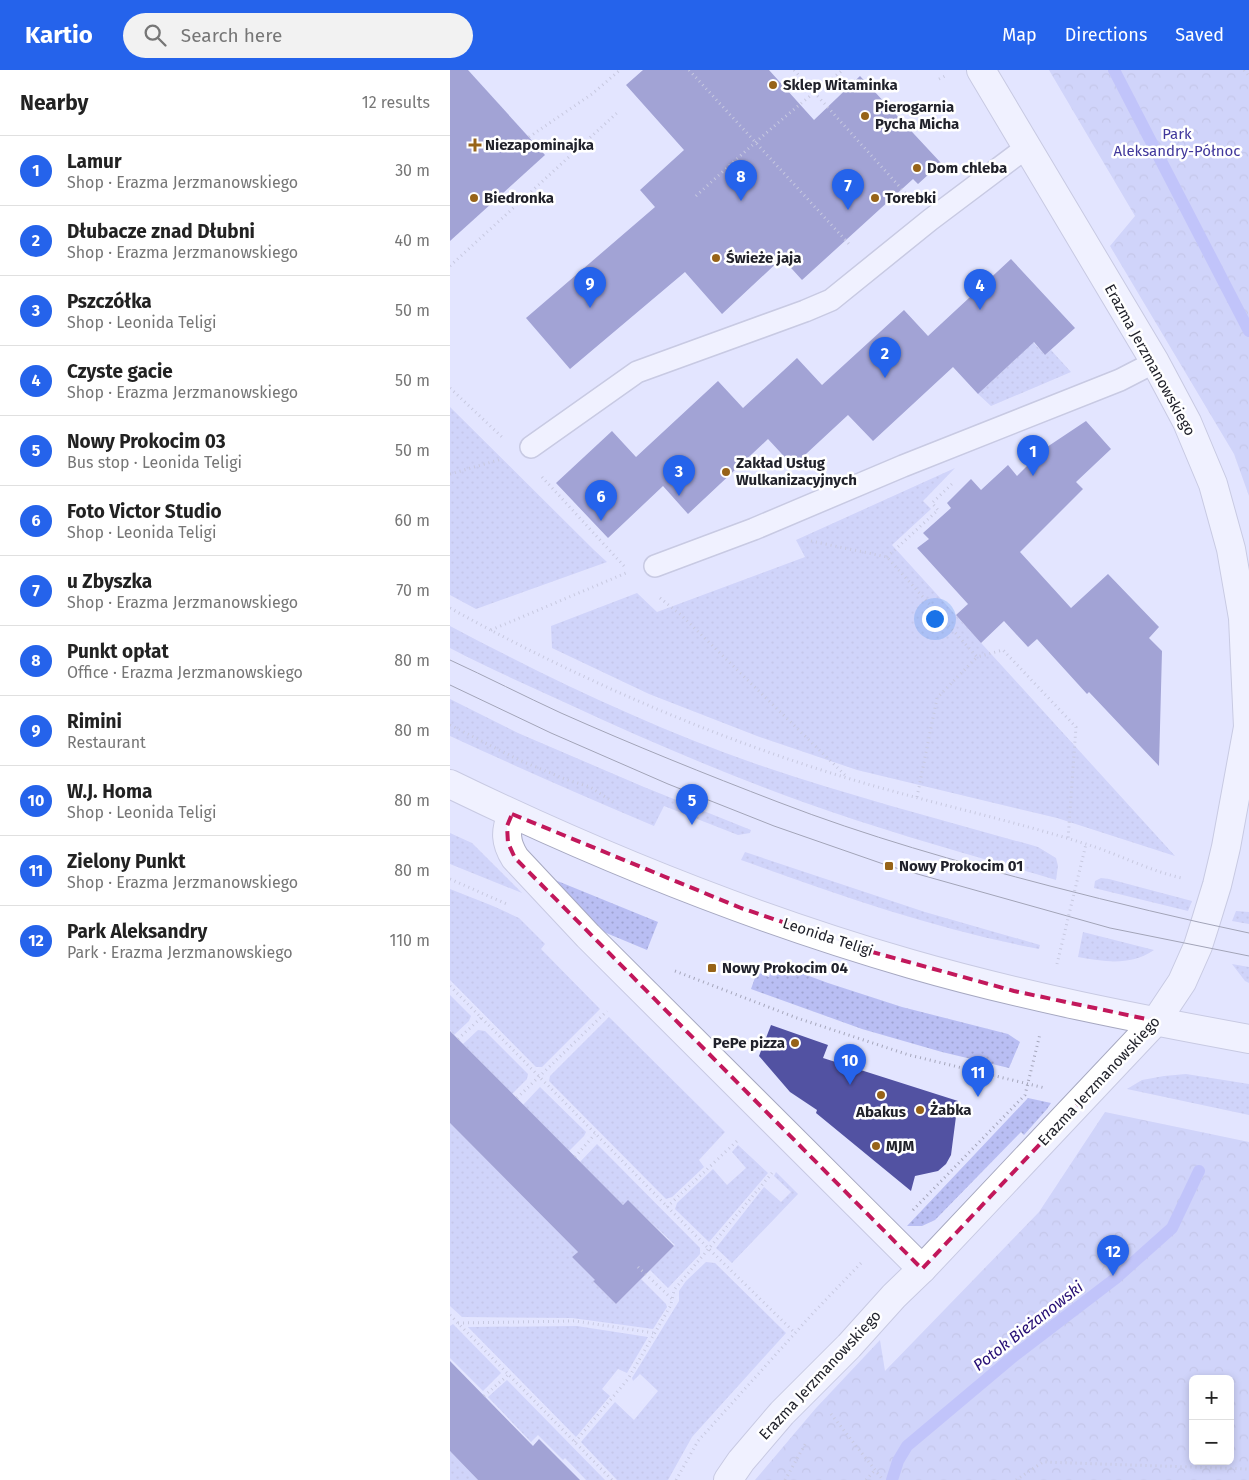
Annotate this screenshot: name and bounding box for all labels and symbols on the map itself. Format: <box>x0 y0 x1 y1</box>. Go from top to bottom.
place label: Sklep Witaminka <box>783 76 898 94</box>
marker: Sklep Witaminka <box>767 79 779 91</box>
place label: Pierogarnia Pycha Micha <box>875 98 959 133</box>
marker: Pierogarnia Pycha Micha <box>859 110 871 122</box>
park label: Park Aleksandry-Północ <box>1114 125 1240 160</box>
place label: Niezapominajka <box>485 136 594 154</box>
marker: Niezapominajka <box>469 139 481 151</box>
place label: Dom chleba <box>927 159 1007 177</box>
pin: 8 <box>725 160 757 201</box>
marker: Dom chleba <box>911 162 923 174</box>
pin: 7 <box>832 169 864 210</box>
place label: Biedronka <box>484 189 554 207</box>
place label: Torebki <box>885 189 936 207</box>
marker: Biedronka <box>468 192 480 204</box>
marker: Torebki <box>869 192 881 204</box>
place label: Świeże jaja <box>726 249 802 267</box>
marker: Świeże jaja <box>710 252 722 264</box>
pin: 9 <box>574 267 606 308</box>
pin: 4 <box>964 269 996 310</box>
street label: Erazma Jerzmanowskiego <box>1101 281 1199 439</box>
pin: 2 <box>869 337 901 378</box>
pin: 1 <box>1017 435 1049 476</box>
place label: Zakład Usług Wulkanizacyjnych <box>736 454 857 489</box>
pin: 3 <box>663 455 695 496</box>
marker: Zakład Usług Wulkanizacyjnych <box>720 466 732 478</box>
pin: 6 <box>585 480 617 521</box>
your location <box>922 606 948 632</box>
pin: 5 <box>676 784 708 825</box>
place label: Nowy Prokocim 01 <box>899 857 1023 875</box>
marker: Nowy Prokocim 01 <box>883 860 895 872</box>
street label: Leonida Teligi <box>781 914 875 960</box>
place label: Nowy Prokocim 04 <box>722 959 849 977</box>
marker: Nowy Prokocim 04 <box>706 962 718 974</box>
street label: Erazma Jerzmanowskiego <box>1034 1013 1164 1149</box>
place label: PePe pizza <box>713 1034 785 1052</box>
marker: PePe pizza <box>789 1037 801 1049</box>
pin: 10 <box>834 1044 866 1085</box>
pin: 11 <box>962 1056 994 1097</box>
marker: Abakus <box>875 1089 887 1101</box>
place label: Żabka <box>930 1101 971 1119</box>
place label: Abakus <box>855 1103 906 1121</box>
marker: Żabka <box>914 1104 926 1116</box>
place label: MJM <box>886 1137 914 1155</box>
marker: MJM <box>870 1140 882 1152</box>
pin: 12 <box>1097 1235 1129 1276</box>
water label: Potok Bieżanowski <box>969 1277 1087 1375</box>
street label: Erazma Jerzmanowskiego <box>755 1307 885 1443</box>

